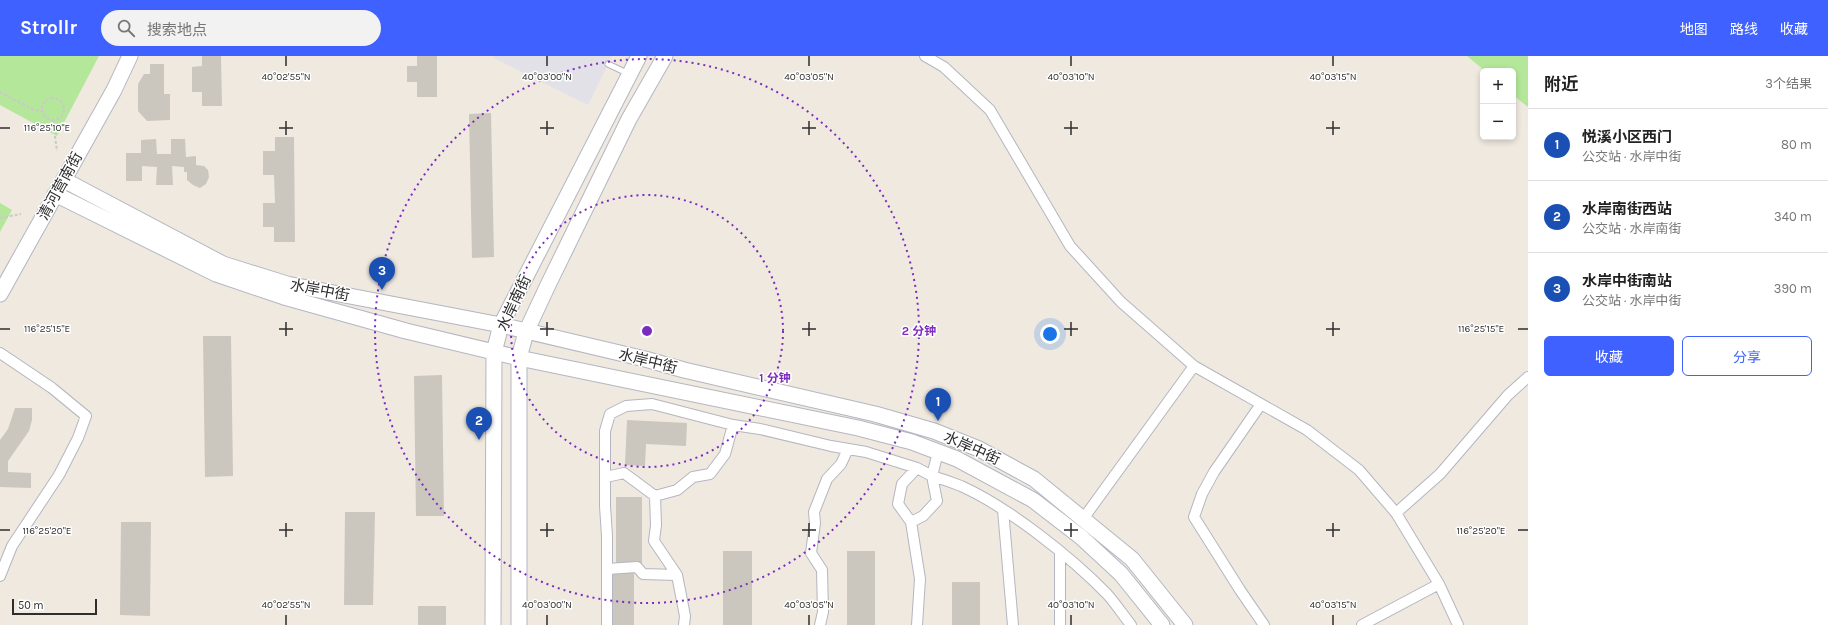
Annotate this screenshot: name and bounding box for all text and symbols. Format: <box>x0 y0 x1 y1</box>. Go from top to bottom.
search box <box>101 10 381 46</box>
text: Strollr <box>20 17 77 39</box>
icon: search <box>115 17 137 39</box>
text: 搜索地点 <box>147 21 207 39</box>
text: 地图 <box>1680 21 1708 38</box>
text: 路线 <box>1730 21 1758 38</box>
text: 收藏 <box>1780 21 1808 38</box>
map controls <box>1480 68 1516 140</box>
button: + <box>1480 68 1516 104</box>
text: 40°02'55"N <box>261 71 311 83</box>
text: 40°03'00"N <box>522 71 572 83</box>
text: 40°03'05"N <box>784 71 834 83</box>
text: 40°03'10"N <box>1047 71 1095 83</box>
text: 40°03'15"N <box>1310 71 1356 83</box>
text: 附近 <box>1544 74 1578 94</box>
text: 3个结果 <box>1765 76 1812 91</box>
button: − <box>1480 104 1516 140</box>
text: 116°25'10"E <box>24 122 70 134</box>
text: 悦溪小区西门 <box>1582 128 1672 146</box>
text: 1 <box>1555 137 1559 152</box>
text: 80 m <box>1781 137 1812 152</box>
street label: 清河营南街 <box>34 149 86 223</box>
text: 公交站 · 水岸中街 <box>1582 149 1682 164</box>
text: 水岸南街西站 <box>1582 200 1672 218</box>
text: 2 <box>1553 209 1561 224</box>
text: 340 m <box>1774 209 1812 224</box>
text: 公交站 · 水岸南街 <box>1582 221 1682 236</box>
pin: 3 <box>369 257 395 290</box>
street label: 水岸南街 <box>493 272 535 334</box>
text: 水岸中街南站 <box>1582 272 1672 290</box>
street label: 水岸中街 <box>289 275 351 305</box>
text: 3 <box>1553 281 1561 296</box>
text: 390 m <box>1774 281 1812 296</box>
text: 公交站 · 水岸中街 <box>1582 293 1682 308</box>
text: 116°25'15"E <box>24 323 70 335</box>
text: 116°25'15"E <box>1458 323 1504 335</box>
centre of rings <box>640 324 654 338</box>
text: 2 分钟 <box>902 324 936 338</box>
your location <box>1040 324 1060 344</box>
button: 收藏 <box>1544 336 1674 376</box>
button: 分享 <box>1682 336 1812 376</box>
street label: 水岸中街 <box>617 345 679 377</box>
text: 1 分钟 <box>759 371 791 385</box>
pin: 1 <box>925 388 951 421</box>
pin: 2 <box>466 407 492 440</box>
street label: 水岸中街 <box>941 428 1003 468</box>
text: 116°25'20"E <box>23 525 71 537</box>
text: 116°25'20"E <box>1457 525 1505 537</box>
scale bar <box>12 597 97 616</box>
text: 50 m <box>18 599 44 612</box>
text: 40°02'55"N <box>261 599 311 611</box>
text: 40°03'00"N <box>522 599 572 611</box>
text: 40°03'05"N <box>784 599 834 611</box>
text: 40°03'10"N <box>1047 599 1095 611</box>
text: 40°03'15"N <box>1310 599 1356 611</box>

